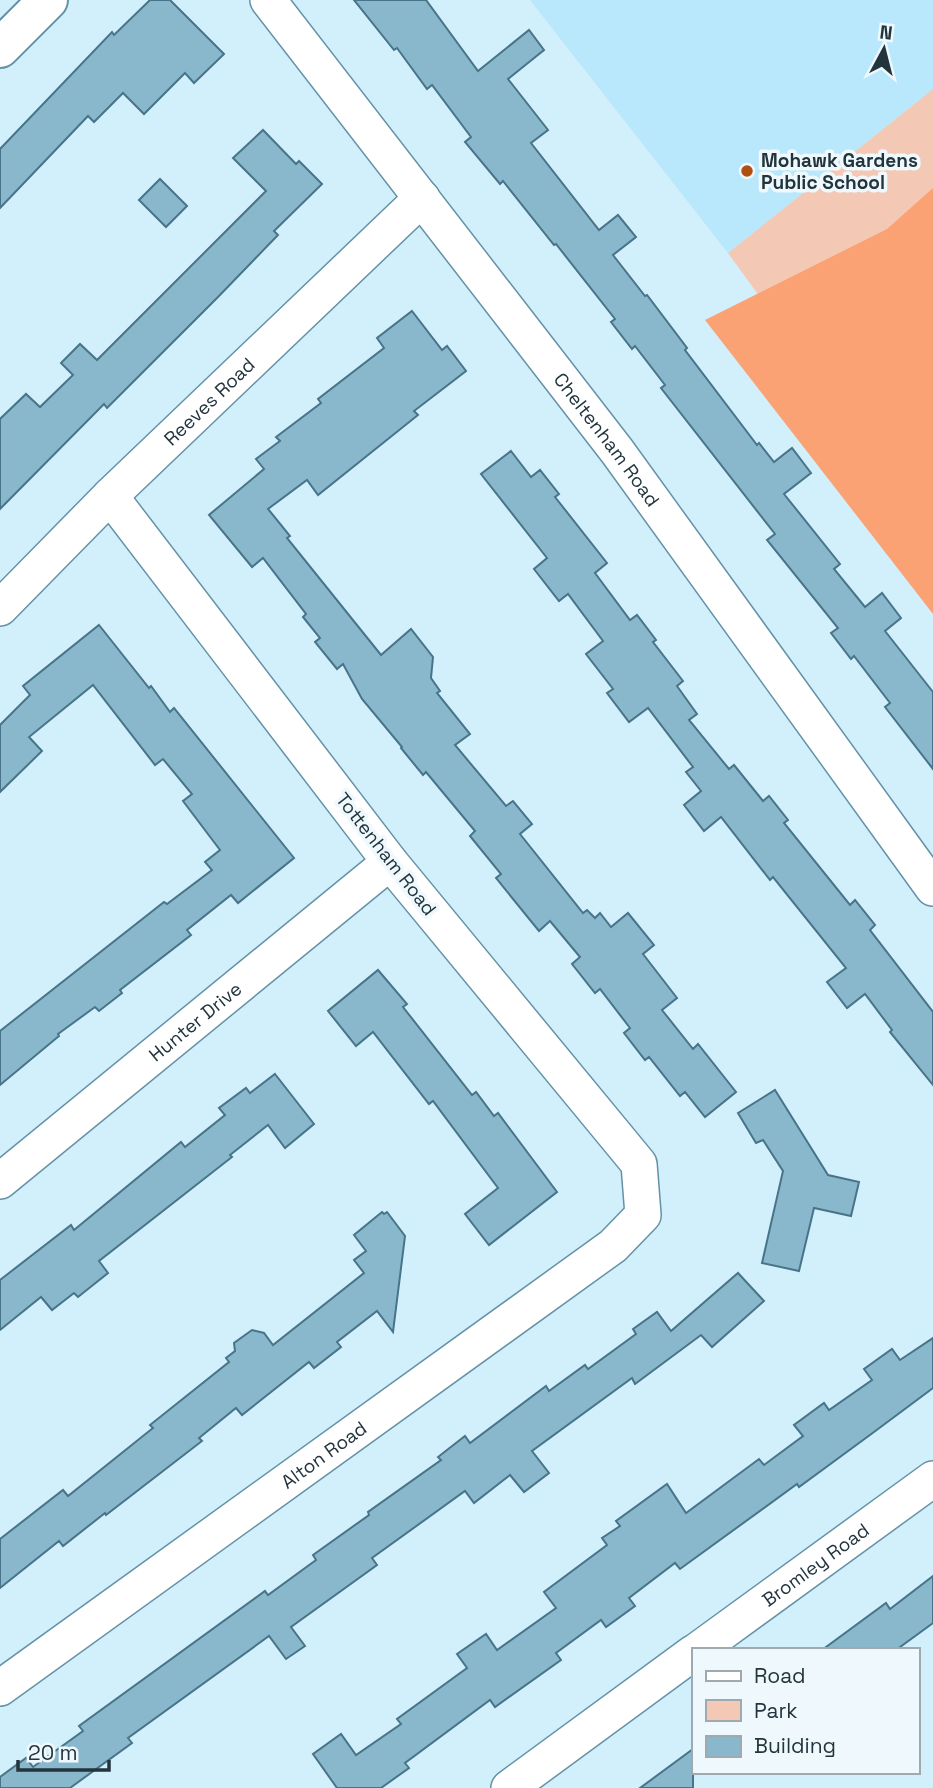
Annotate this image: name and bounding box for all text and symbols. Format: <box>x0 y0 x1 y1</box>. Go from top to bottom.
north arrow <box>849 14 919 84</box>
text: N <box>878 19 894 46</box>
place label: Mohawk Gardens Public School <box>761 148 918 195</box>
marker: Mohawk Gardens Public School <box>739 163 755 179</box>
street label: Reeves Road <box>158 352 260 451</box>
street label: Cheltenham Road <box>548 367 666 511</box>
street label: Tottenham Road <box>330 788 442 920</box>
street label: Hunter Drive <box>144 976 247 1067</box>
street label: Alton Road <box>276 1415 372 1494</box>
street label: Bromley Road <box>757 1517 874 1612</box>
legend <box>692 1648 919 1774</box>
text: Road <box>754 1662 806 1689</box>
text: Park <box>754 1697 798 1724</box>
scale bar <box>18 1728 108 1772</box>
text: Building <box>754 1732 836 1759</box>
text: 20 m <box>28 1739 78 1766</box>

